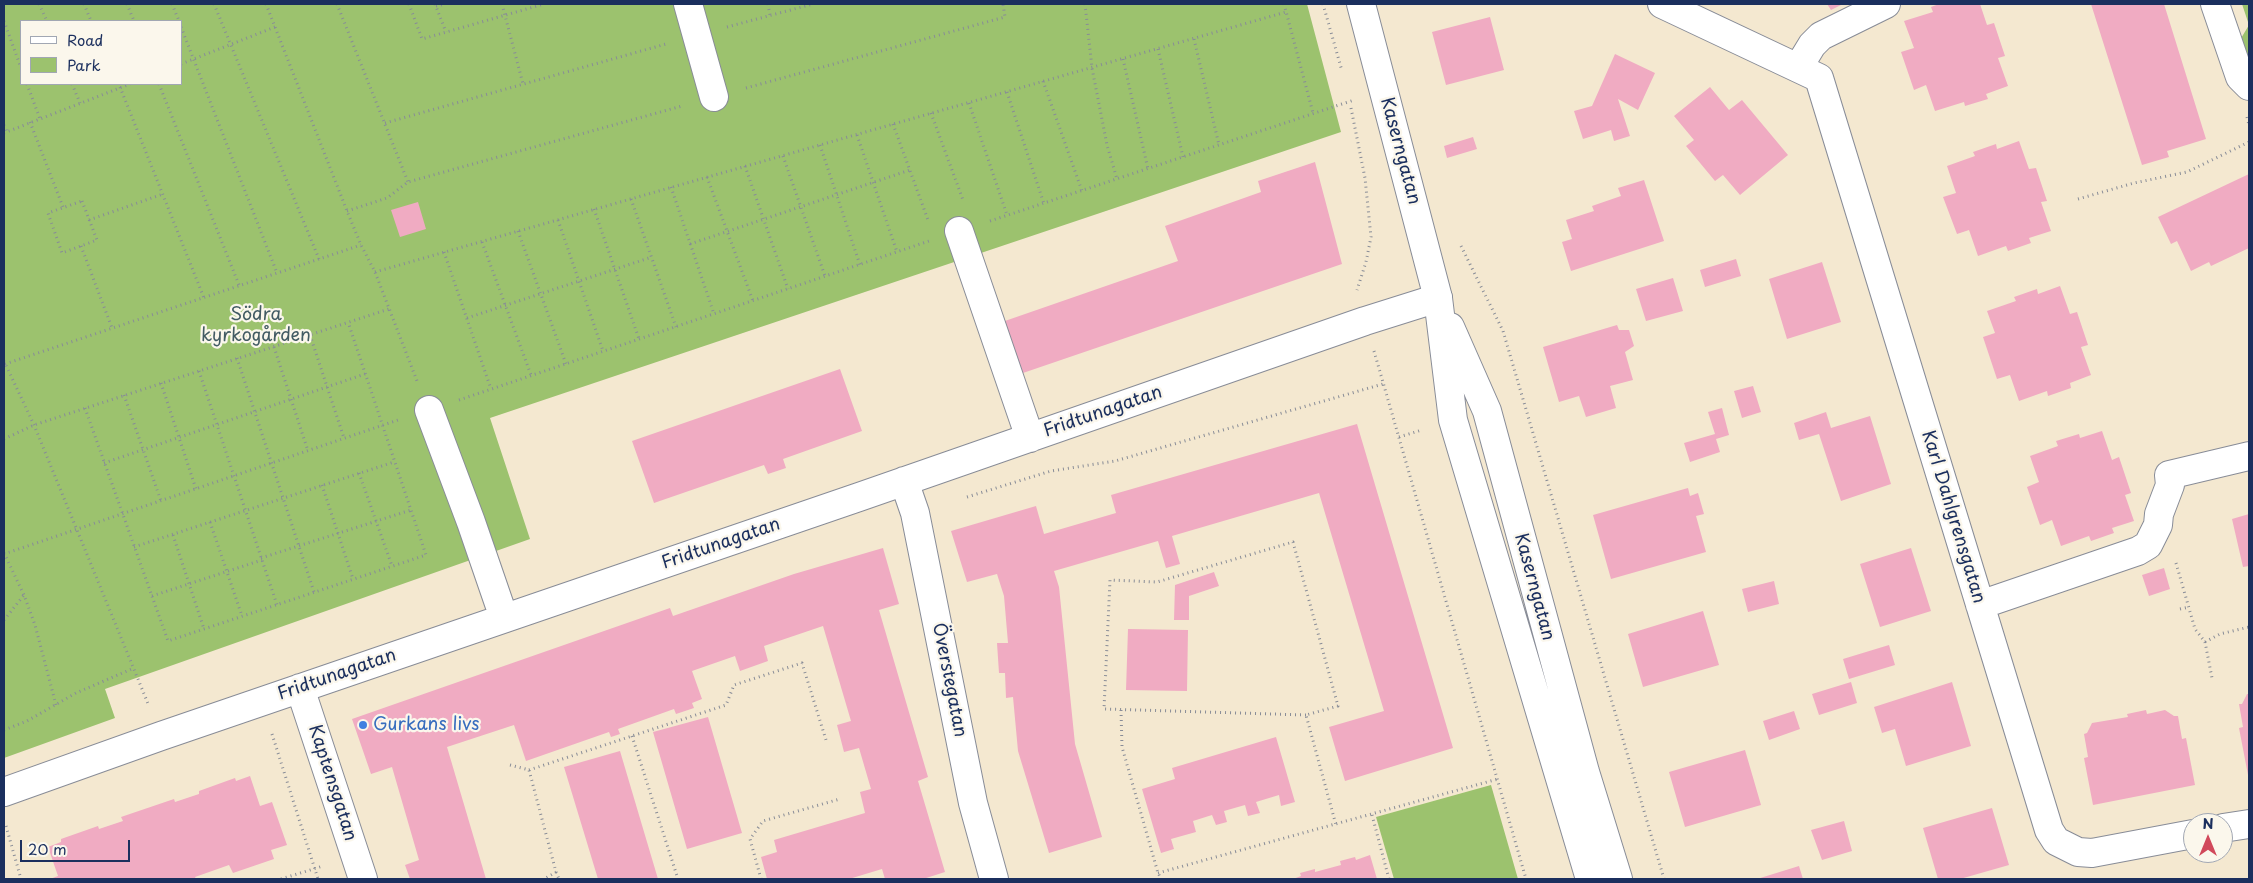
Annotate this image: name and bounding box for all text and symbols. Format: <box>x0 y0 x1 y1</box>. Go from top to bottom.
legend <box>20 20 182 85</box>
text: Road <box>67 28 103 51</box>
text: Park <box>67 53 101 76</box>
street label: Kaserngatan <box>1375 95 1425 207</box>
park label: Södra kyrkogården <box>201 304 311 346</box>
street label: Fridtunagatan <box>1041 382 1165 442</box>
street label: Karl Dahlgrensgatan <box>1916 428 1990 606</box>
street label: Fridtunagatan <box>659 514 783 574</box>
street label: Kaserngatan <box>1509 531 1559 643</box>
street label: Överstegatan <box>927 621 971 739</box>
street label: Fridtunagatan <box>275 645 399 705</box>
place label: Gurkans livs <box>373 714 480 736</box>
marker: Gurkans livs <box>357 719 369 731</box>
street label: Kaptensgatan <box>303 722 361 844</box>
north arrow <box>2183 813 2233 863</box>
text: N <box>2202 813 2214 834</box>
scale bar <box>22 830 132 862</box>
text: 20 m <box>28 837 67 860</box>

